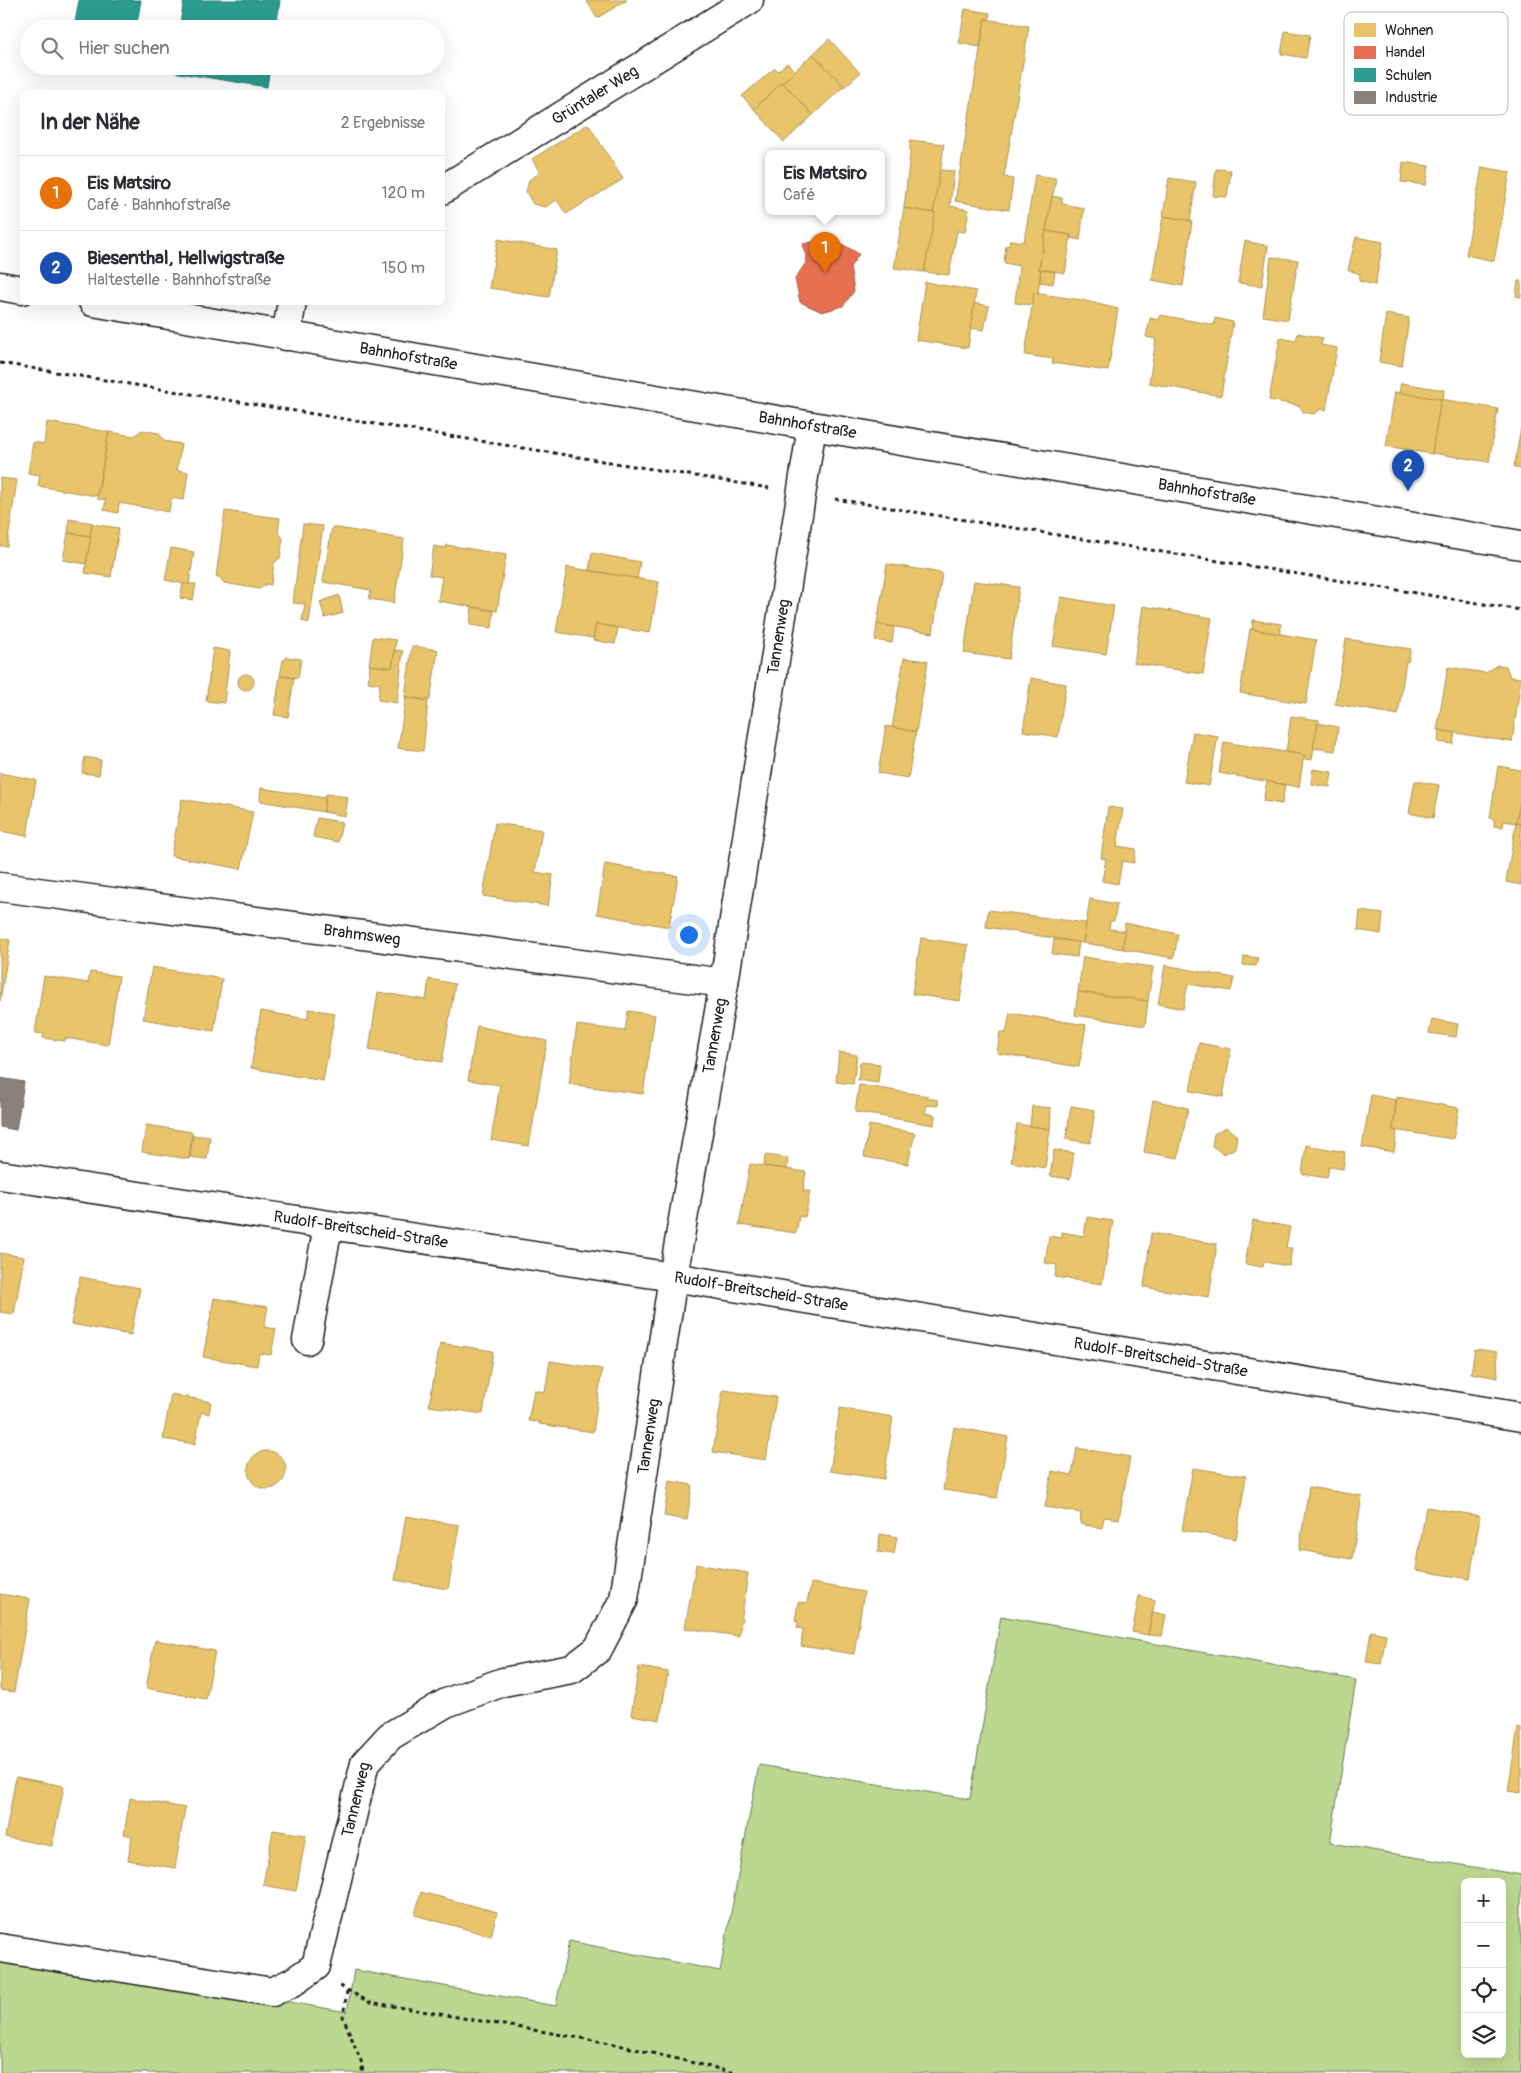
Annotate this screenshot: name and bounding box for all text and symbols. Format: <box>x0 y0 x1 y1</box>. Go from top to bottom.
legend <box>1344 12 1508 115</box>
search box <box>20 20 445 75</box>
text: Wohnen <box>1385 22 1434 39</box>
icon: search <box>38 34 66 62</box>
text: Hier suchen <box>78 36 170 60</box>
text: Handel <box>1385 44 1425 61</box>
street label: Grüntaler Weg <box>548 61 642 130</box>
text: Schulen <box>1385 67 1432 84</box>
text: Industrie <box>1385 89 1437 106</box>
text: In der Nähe <box>40 109 140 136</box>
text: 2 Ergebnisse <box>341 113 425 133</box>
popup <box>765 150 885 215</box>
text: Eis Matsiro <box>783 161 867 185</box>
text: Eis Matsiro <box>87 171 171 195</box>
text: 1 <box>53 183 59 203</box>
text: 120 m <box>381 183 425 203</box>
text: Café <box>783 185 815 205</box>
text: Café · Bahnhofstraße <box>87 195 230 215</box>
pin: 1 <box>809 232 841 273</box>
text: Biesenthal, Hellwigstraße <box>87 246 284 270</box>
text: 2 <box>52 258 60 278</box>
text: 150 m <box>381 258 425 278</box>
text: Haltestelle · Bahnhofstraße <box>87 270 271 290</box>
street label: Bahnhofstraße <box>358 338 459 375</box>
street label: Bahnhofstraße <box>757 407 858 443</box>
pin: 2 <box>1392 450 1424 491</box>
street label: Bahnhofstraße <box>1156 474 1257 510</box>
street label: Tannenweg <box>763 598 795 676</box>
street label: Brahmsweg <box>322 920 402 950</box>
your location <box>676 922 702 948</box>
street label: Tannenweg <box>698 997 731 1075</box>
street label: Rudolf-Breitscheid-Straße <box>272 1207 450 1253</box>
street label: Rudolf-Breitscheid-Straße <box>673 1267 850 1316</box>
street label: Rudolf-Breitscheid-Straße <box>1072 1333 1249 1382</box>
street label: Tannenweg <box>633 1397 664 1476</box>
street label: Tannenweg <box>337 1760 375 1839</box>
map controls <box>1461 1878 1506 2058</box>
button: + <box>1461 1878 1506 1923</box>
button: − <box>1461 1923 1506 1968</box>
button: locate <box>1461 1968 1506 2013</box>
button: layers <box>1461 2013 1506 2058</box>

